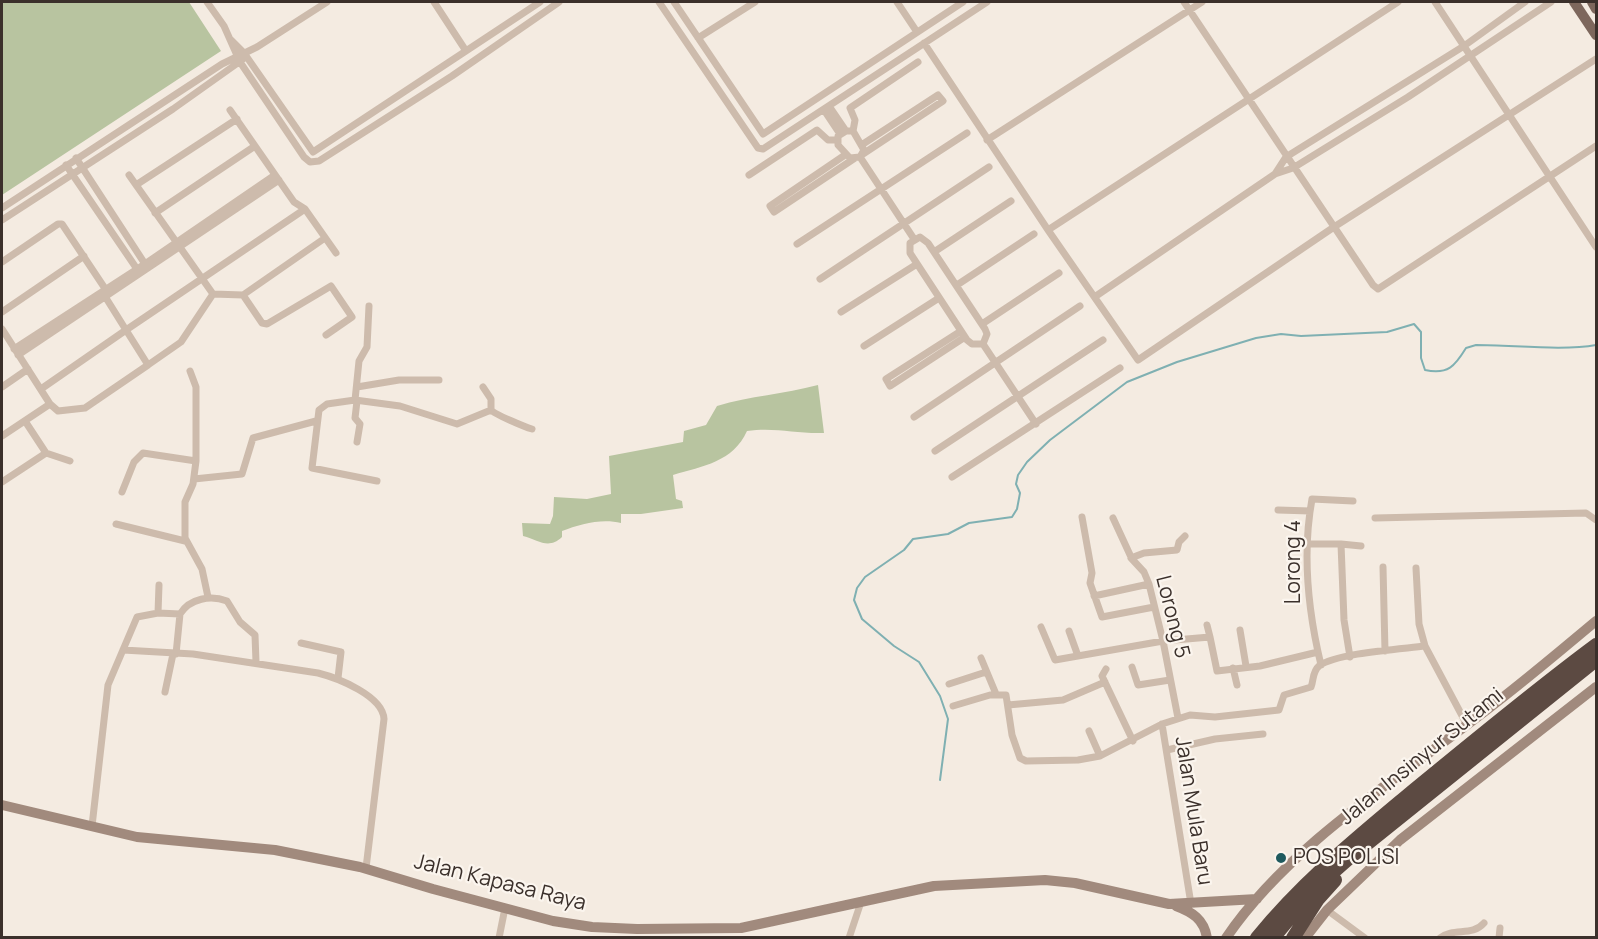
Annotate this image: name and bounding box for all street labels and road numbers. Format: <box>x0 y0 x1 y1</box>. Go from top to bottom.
street label: Lorong 4 <box>1281 520 1307 604</box>
street label: Lorong 5 <box>1150 573 1194 661</box>
street label: Jalan Insinyur Sutami <box>1335 683 1509 831</box>
street label: Jalan Mula Baru <box>1169 735 1217 887</box>
street label: Jalan Kapasa Raya <box>411 849 589 917</box>

